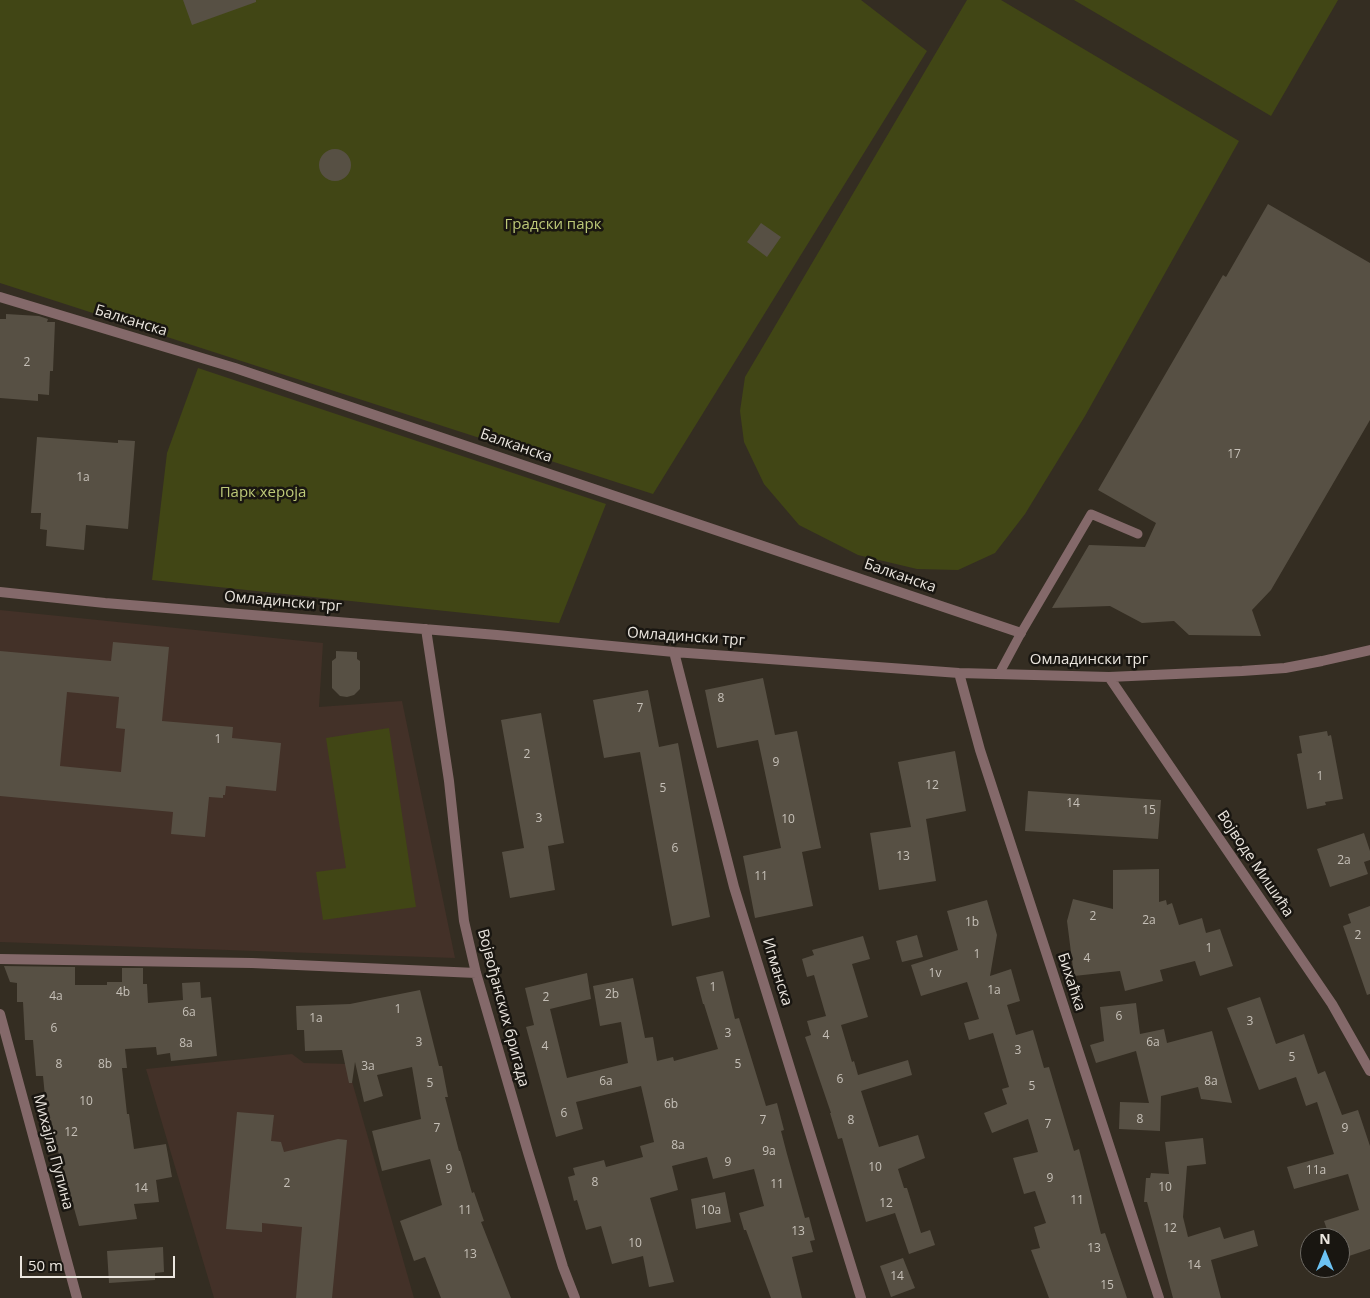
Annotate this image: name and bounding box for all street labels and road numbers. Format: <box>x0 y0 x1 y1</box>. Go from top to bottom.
street label: Балканска <box>93 301 169 341</box>
street label: Балканска <box>478 425 554 467</box>
street label: Балканска <box>862 555 938 597</box>
street label: Омладински трг <box>223 588 343 616</box>
street label: Омладински трг <box>626 624 746 650</box>
street label: Омладински трг <box>1030 651 1148 669</box>
street label: Војводе Мишића <box>1213 807 1297 921</box>
street label: Војвођанских бригада <box>473 927 533 1089</box>
street label: Игманска <box>758 936 796 1008</box>
street label: Бихаћка <box>1053 951 1089 1013</box>
street label: Михајла Пупина <box>29 1092 77 1212</box>

